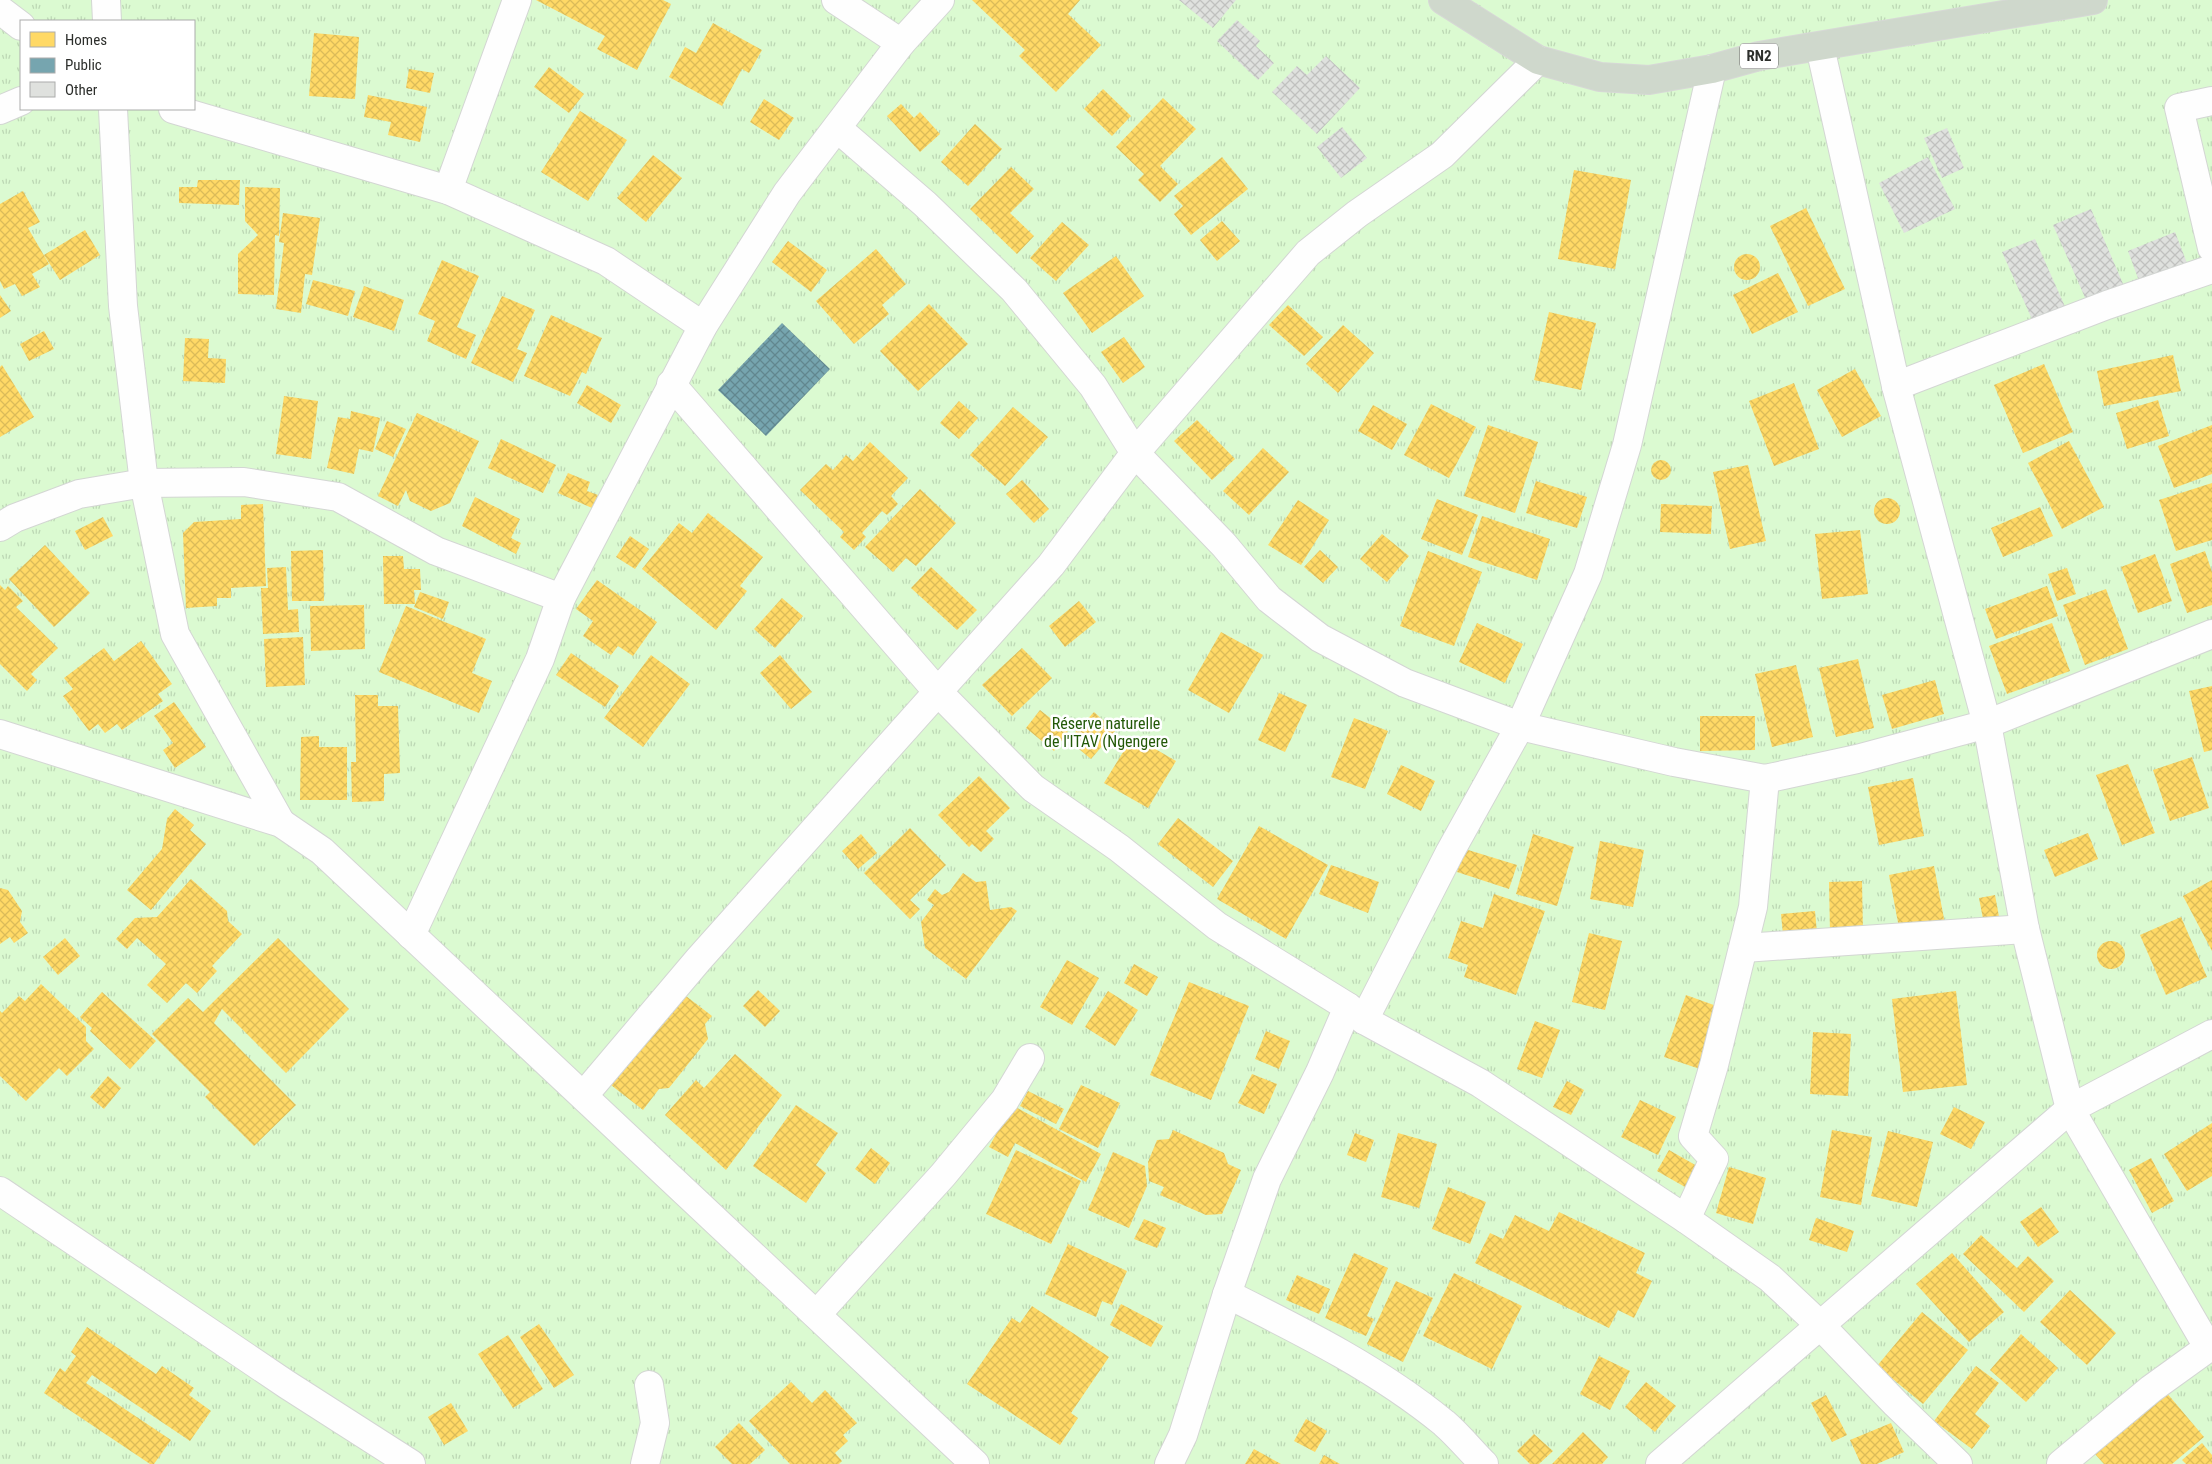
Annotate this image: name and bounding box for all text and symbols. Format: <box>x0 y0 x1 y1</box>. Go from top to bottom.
legend <box>20 20 195 110</box>
text: Homes <box>65 31 107 49</box>
road number: RN2 <box>1740 44 1778 68</box>
text: Public <box>65 56 102 74</box>
text: Other <box>65 81 98 99</box>
park label: Réserve naturelle de l'ITAV (Ngengere <box>1044 714 1168 751</box>

